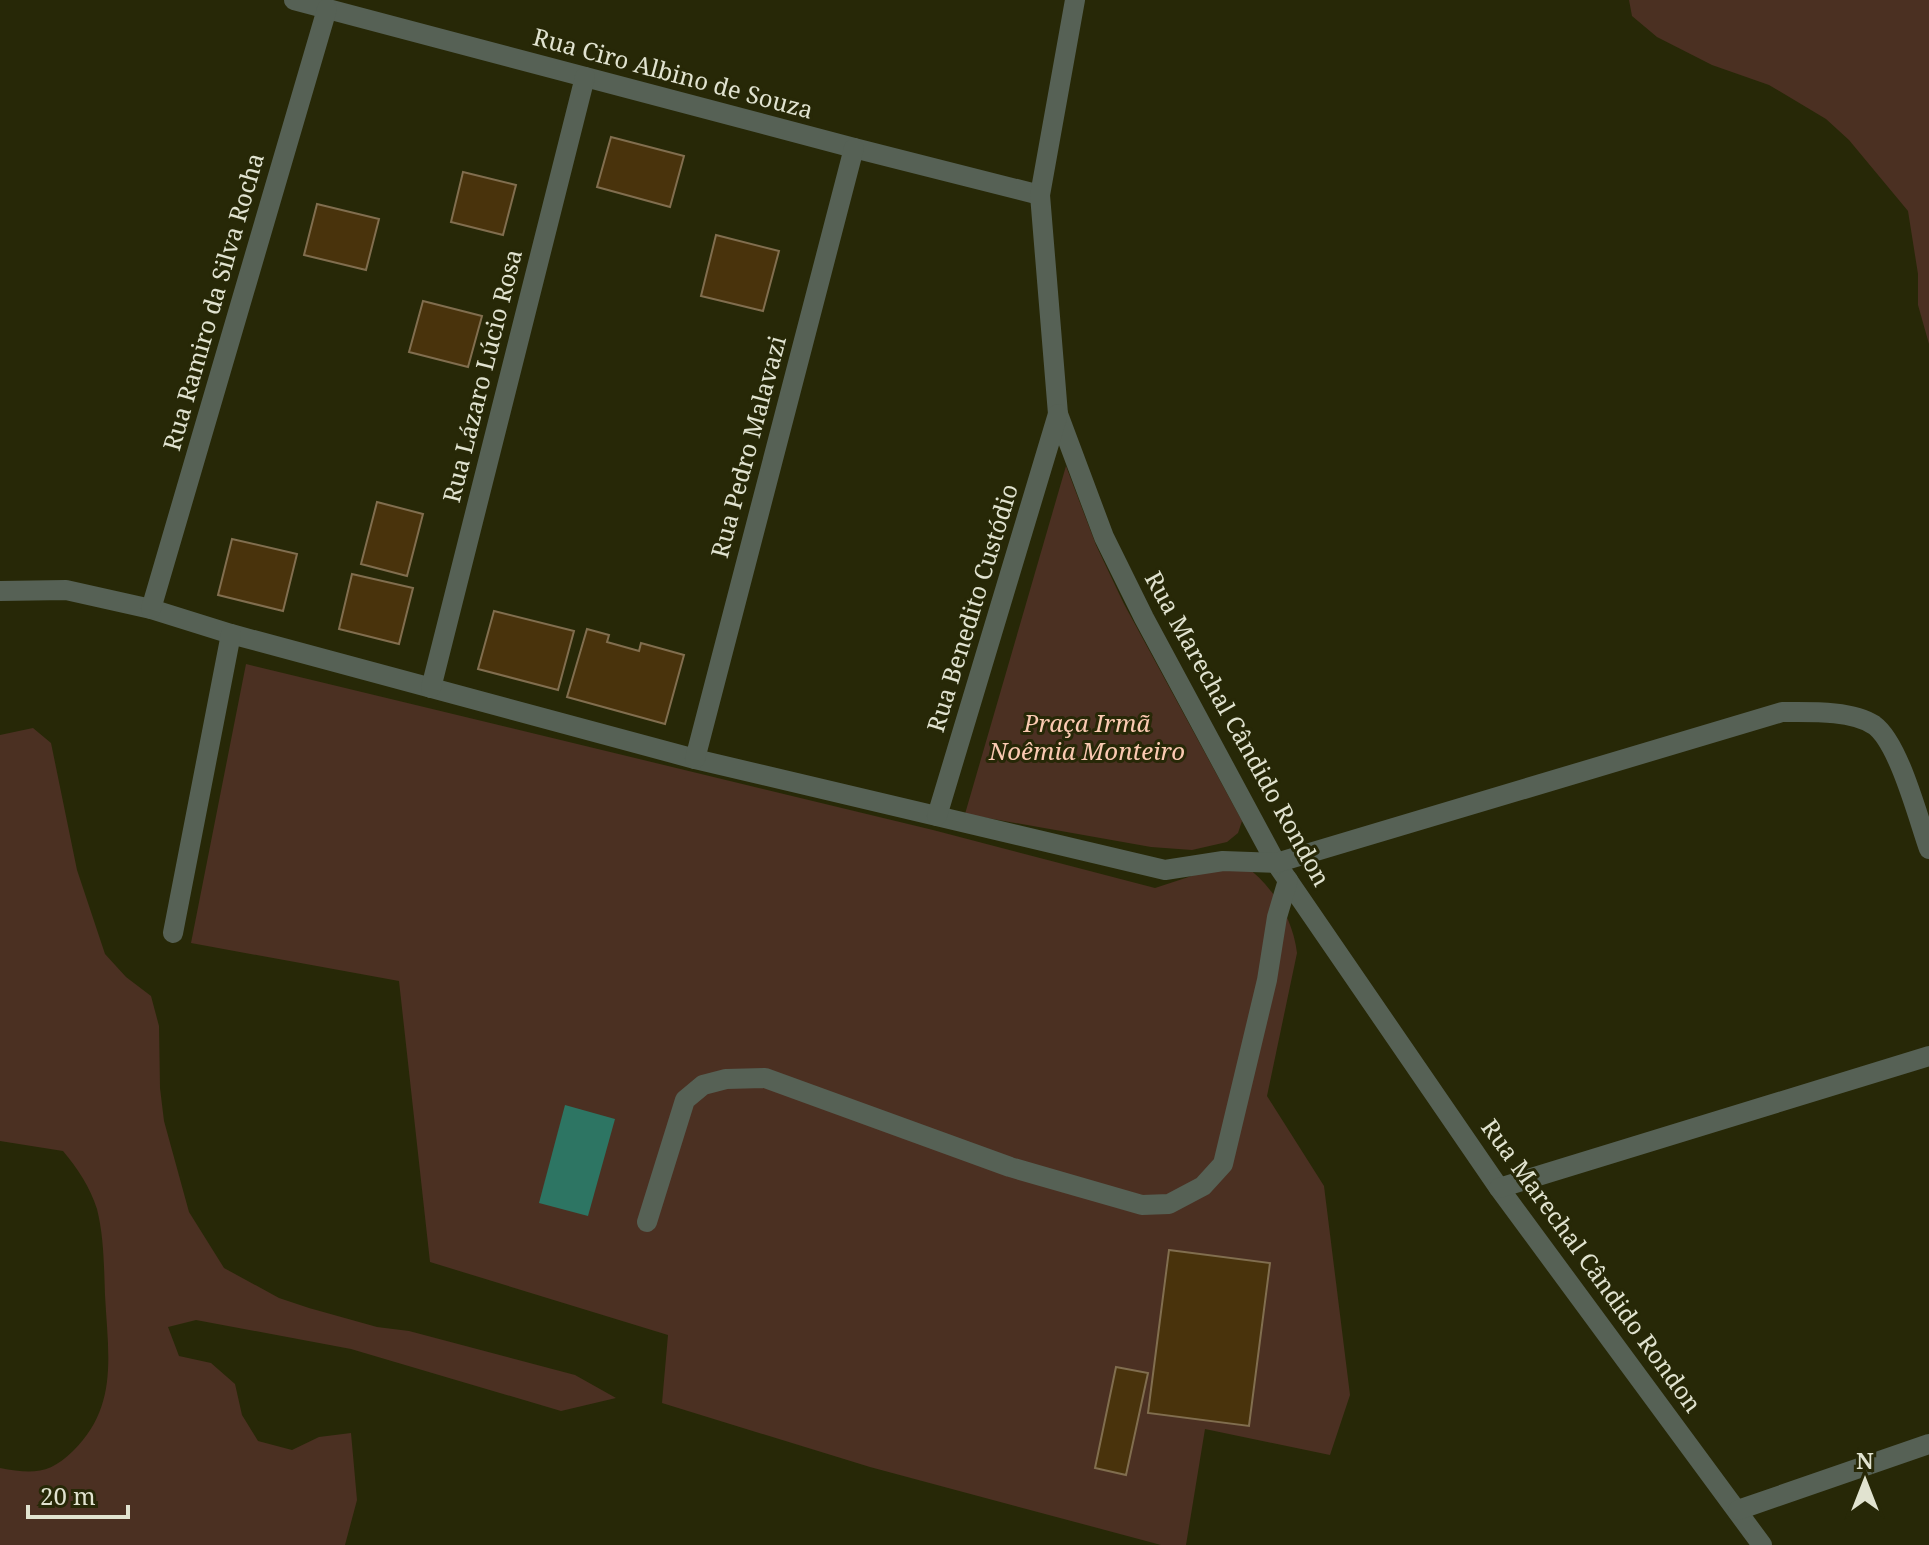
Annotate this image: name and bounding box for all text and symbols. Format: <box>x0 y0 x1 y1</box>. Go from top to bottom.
street label: Rua Ciro Albino de Souza <box>530 19 817 126</box>
street label: Rua Ramiro da Silva Rocha <box>154 149 271 454</box>
street label: Rua Lázaro Lúcio Rosa <box>434 245 529 506</box>
street label: Rua Pedro Malavazi <box>702 332 793 561</box>
street label: Rua Benedito Custódio <box>918 479 1025 736</box>
street label: Rua Marechal Cândido Rondon <box>1138 565 1339 892</box>
park label: Praça Irmã Noêmia Monteiro <box>988 706 1185 767</box>
street label: Rua Marechal Cândido Rondon <box>1474 1112 1710 1419</box>
north arrow <box>1825 1441 1905 1521</box>
text: N <box>1856 1445 1874 1475</box>
scale bar <box>28 1469 128 1519</box>
text: 20 m <box>40 1479 96 1512</box>

